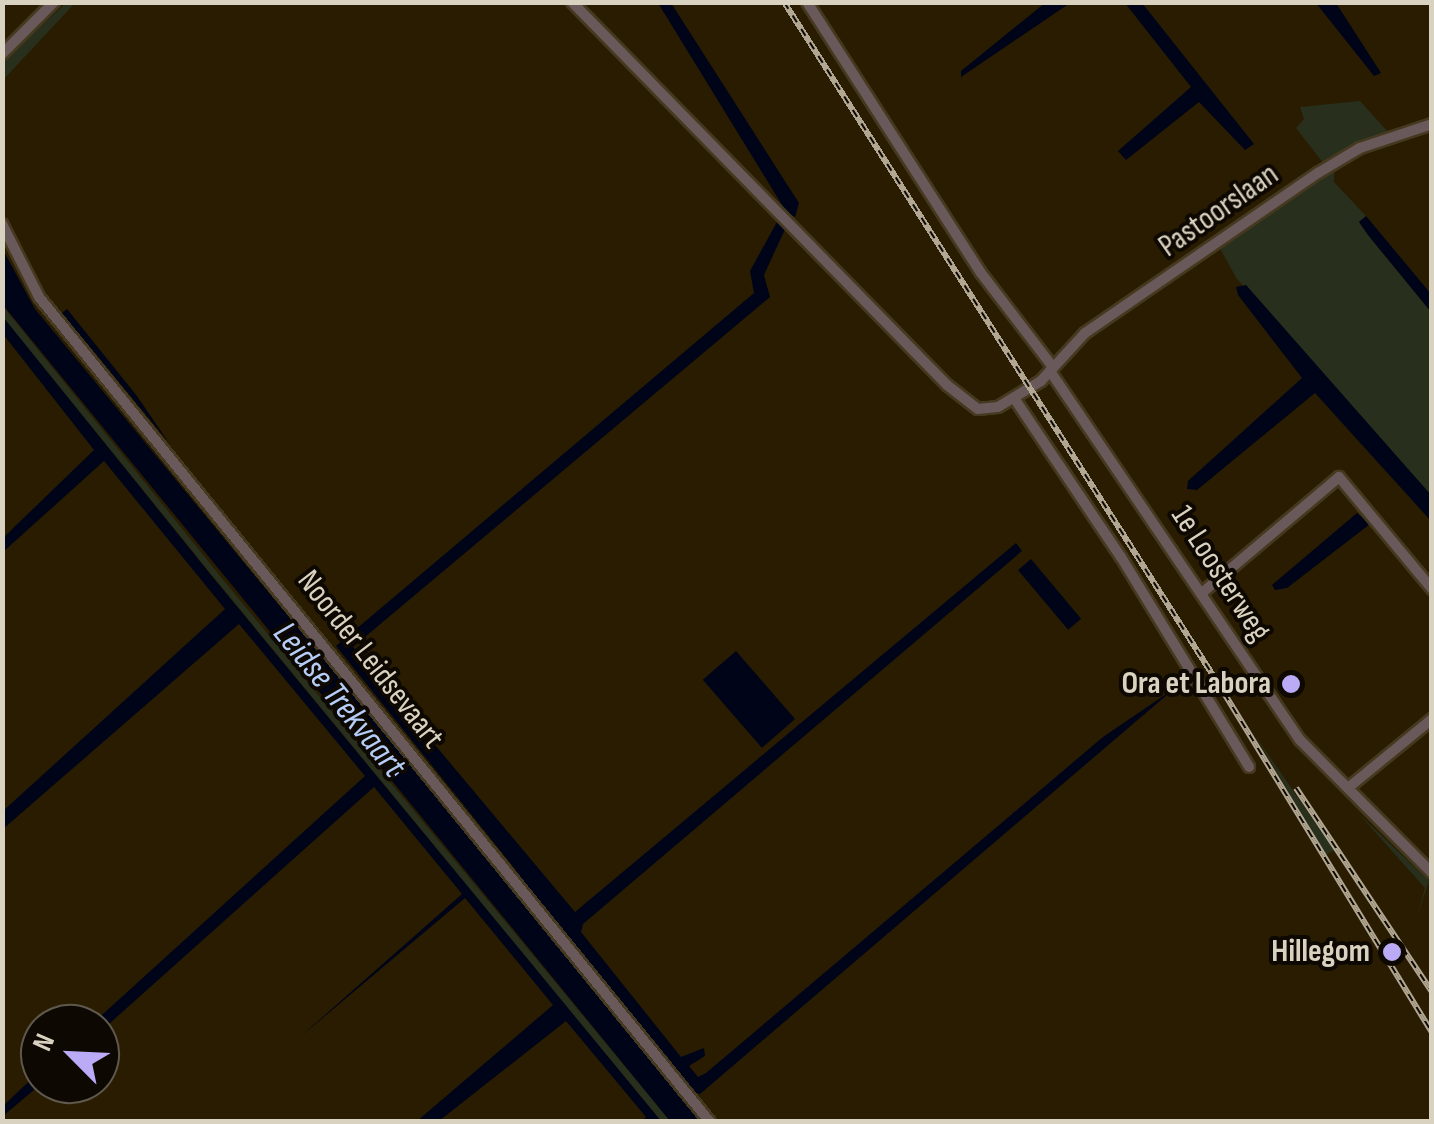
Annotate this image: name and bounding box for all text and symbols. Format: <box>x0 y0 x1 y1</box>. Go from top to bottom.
street label: Pastoorslaan <box>1152 156 1286 266</box>
street label: 1e Loosterweg <box>1162 499 1278 649</box>
street label: Noorder Leidsevaart <box>288 563 452 757</box>
water label: Leidse Trekvaart <box>264 614 414 786</box>
place label: Ora et Labora <box>1121 665 1271 703</box>
marker: Ora et Labora <box>1280 673 1302 695</box>
place label: Hillegom <box>1271 933 1370 971</box>
marker: Hillegom <box>1379 939 1405 965</box>
north arrow <box>20 1004 120 1104</box>
text: N <box>26 1029 62 1056</box>

